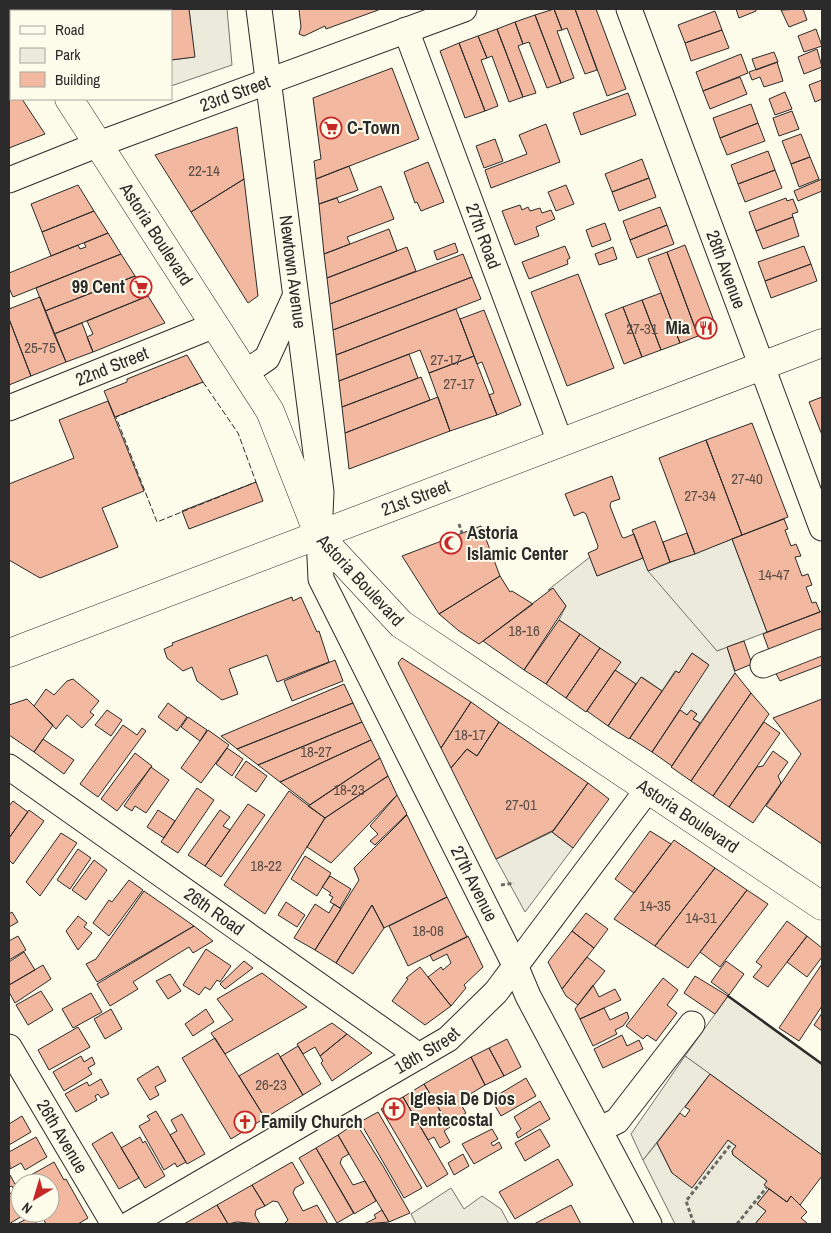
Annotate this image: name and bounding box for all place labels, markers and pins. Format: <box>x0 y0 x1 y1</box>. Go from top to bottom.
place label: C-Town <box>347 115 400 140</box>
supermarket icon: C-Town <box>319 116 343 140</box>
place label: 99 Cent <box>72 274 125 299</box>
supermarket icon: 99 Cent <box>129 275 153 299</box>
place label: Mia <box>665 315 691 340</box>
restaurant icon: Mia <box>694 316 718 340</box>
place label: Astoria Islamic Center <box>467 520 568 566</box>
mosque icon: Astoria Islamic Center <box>439 531 463 555</box>
place label: Iglesia De Dios Pentecostal <box>410 1086 515 1132</box>
church icon: Iglesia De Dios Pentecostal <box>382 1097 406 1121</box>
place label: Family Church <box>261 1109 363 1134</box>
church icon: Family Church <box>233 1110 257 1134</box>

